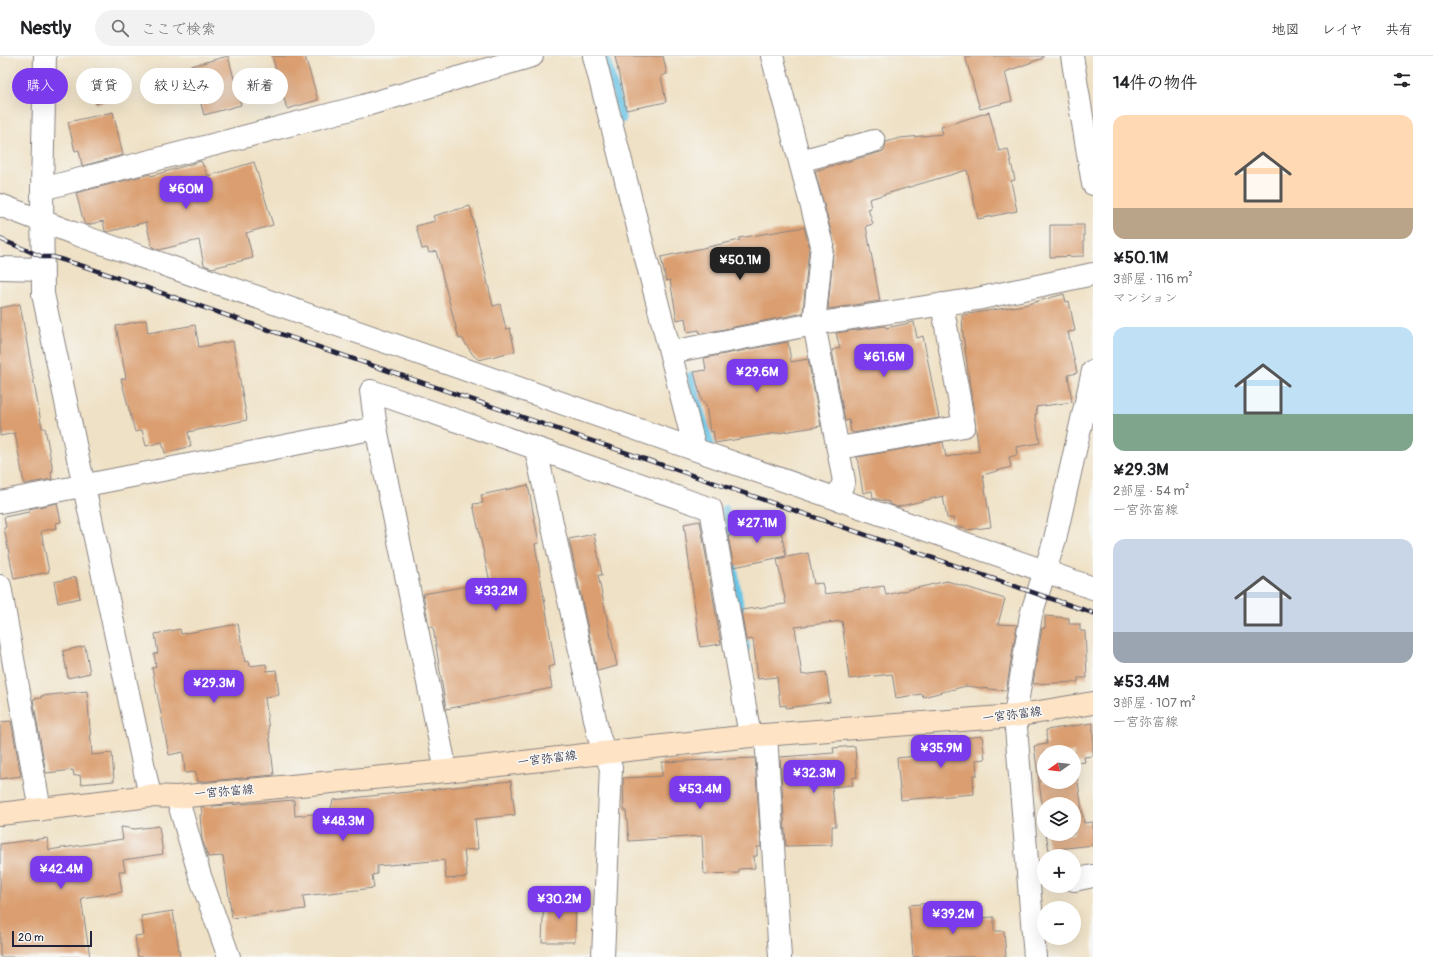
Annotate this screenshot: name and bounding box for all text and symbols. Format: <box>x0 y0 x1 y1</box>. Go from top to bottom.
search box <box>95 10 375 46</box>
text: Nestly <box>20 16 71 40</box>
icon: search <box>109 17 131 39</box>
text: ここで検索 <box>141 20 216 39</box>
text: 地図 <box>1272 21 1300 38</box>
text: レイヤ <box>1322 21 1363 38</box>
text: 共有 <box>1385 21 1413 38</box>
chip: 購入 <box>12 68 68 104</box>
chip: 賃貸 <box>76 68 132 104</box>
chip: 絞り込み <box>140 68 224 104</box>
chip: 新着 <box>232 68 288 104</box>
icon: filters <box>1391 69 1413 91</box>
text: 14件の物件 <box>1113 72 1198 93</box>
icon: home <box>1227 141 1299 213</box>
pin: ¥60M <box>162 176 210 210</box>
text: ¥60M <box>169 181 203 197</box>
pin: ¥50.1M <box>707 247 773 281</box>
text: ¥50.1M <box>1113 247 1168 268</box>
text: ¥50.1M <box>719 252 761 268</box>
text: 3部屋 · 116 m² <box>1113 271 1193 287</box>
text: マンション <box>1113 290 1177 306</box>
pin: ¥61.6M <box>851 344 917 378</box>
text: ¥61.6M <box>863 349 905 365</box>
icon: home <box>1227 353 1299 425</box>
pin: ¥29.6M <box>724 359 790 393</box>
text: ¥29.6M <box>736 364 778 380</box>
text: ¥29.3M <box>1113 459 1169 480</box>
text: 2部屋 · 54 m² <box>1113 483 1190 499</box>
text: 一宮弥富線 <box>1113 502 1178 518</box>
pin: ¥27.1M <box>724 510 790 544</box>
text: ¥27.1M <box>737 515 777 531</box>
icon: home <box>1227 565 1299 637</box>
pin: ¥33.2M <box>463 578 529 612</box>
text: ¥33.2M <box>474 583 518 599</box>
pin: ¥29.3M <box>181 670 247 704</box>
text: ¥53.4M <box>1113 671 1169 692</box>
text: ¥29.3M <box>193 675 235 691</box>
text: 3部屋 · 107 m² <box>1113 695 1196 711</box>
street label: 一宮弥富線 <box>981 704 1043 726</box>
text: 一宮弥富線 <box>1113 714 1178 730</box>
pin: ¥35.9M <box>908 735 974 769</box>
text: ¥35.9M <box>920 740 962 756</box>
north arrow <box>1037 745 1081 789</box>
map controls <box>1037 745 1081 945</box>
street label: 一宮弥富線 <box>516 748 578 770</box>
pin: ¥32.3M <box>781 760 847 794</box>
text: ¥32.3M <box>792 765 836 781</box>
pin: ¥53.4M <box>667 776 733 810</box>
text: ¥53.4M <box>678 781 722 797</box>
street label: 一宮弥富線 <box>193 782 255 802</box>
button: layers <box>1037 797 1081 841</box>
pin: ¥48.3M <box>310 808 376 842</box>
text: ¥48.3M <box>322 813 364 829</box>
button: + <box>1037 849 1081 893</box>
pin: ¥42.4M <box>28 856 94 890</box>
text: ¥42.4M <box>39 861 83 877</box>
pin: ¥30.2M <box>526 886 592 920</box>
text: ¥30.2M <box>537 891 581 907</box>
pin: ¥39.2M <box>920 901 986 935</box>
button: − <box>1037 901 1081 945</box>
text: ¥39.2M <box>932 906 974 922</box>
scale bar <box>12 929 92 948</box>
text: 20 m <box>18 931 44 944</box>

